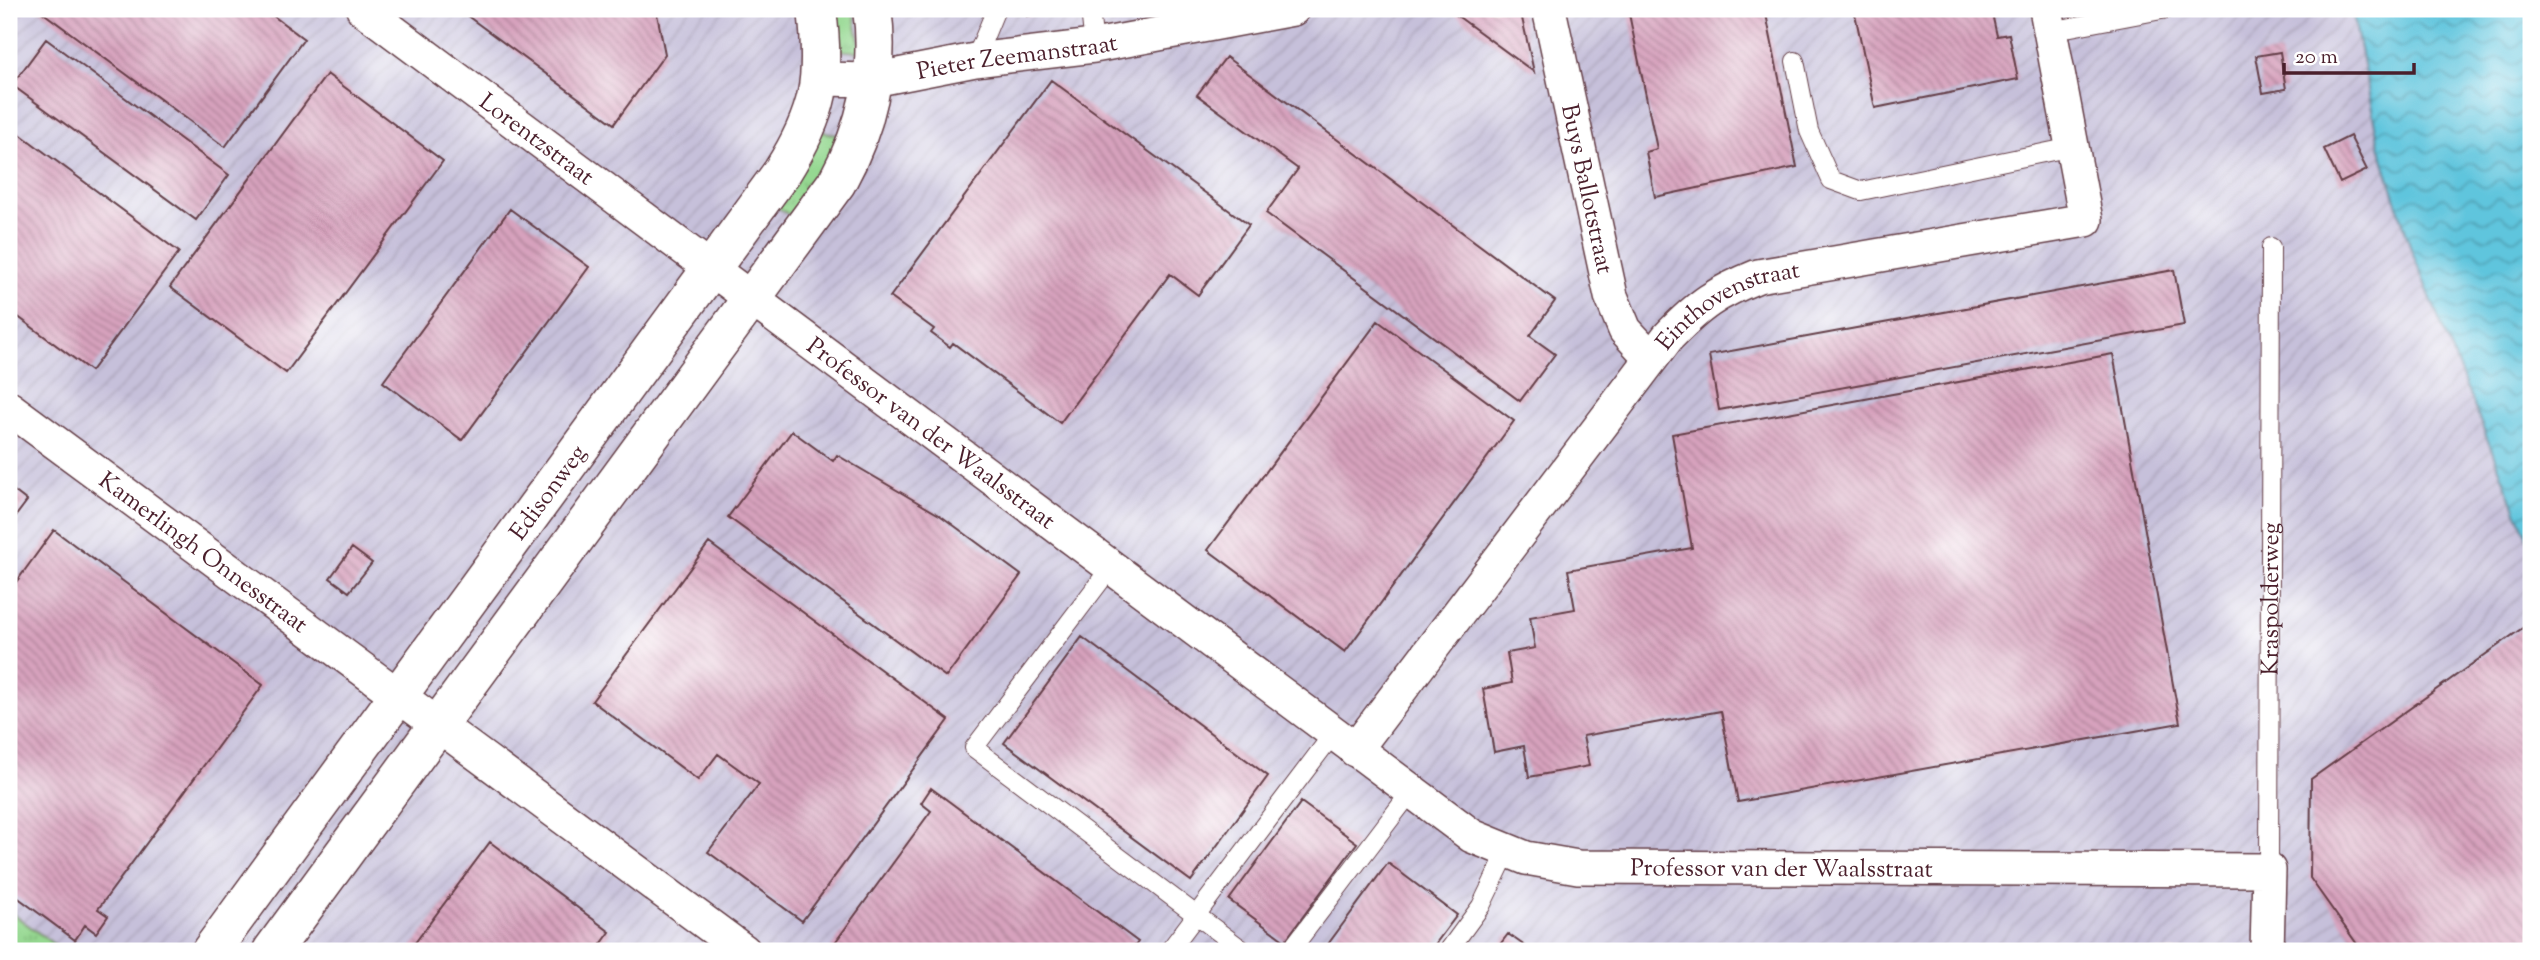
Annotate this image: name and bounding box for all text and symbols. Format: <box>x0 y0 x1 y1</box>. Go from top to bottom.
street label: Pieter Zeemanstraat <box>914 27 1120 90</box>
scale bar <box>2284 32 2414 76</box>
text: 20 m <box>2295 43 2338 73</box>
street label: Lorentzstraat <box>471 86 600 195</box>
street label: Buys Ballotstraat <box>1551 101 1621 277</box>
street label: Einthovenstraat <box>1649 254 1802 358</box>
street label: Professor van der Waalsstraat <box>799 330 1062 538</box>
street label: Edisonweg <box>502 438 596 548</box>
street label: Kamerlingh Onnesstraat <box>91 465 314 642</box>
street label: Kraspolderweg <box>2255 522 2289 676</box>
street label: Professor van der Waalsstraat <box>1630 852 1933 888</box>

